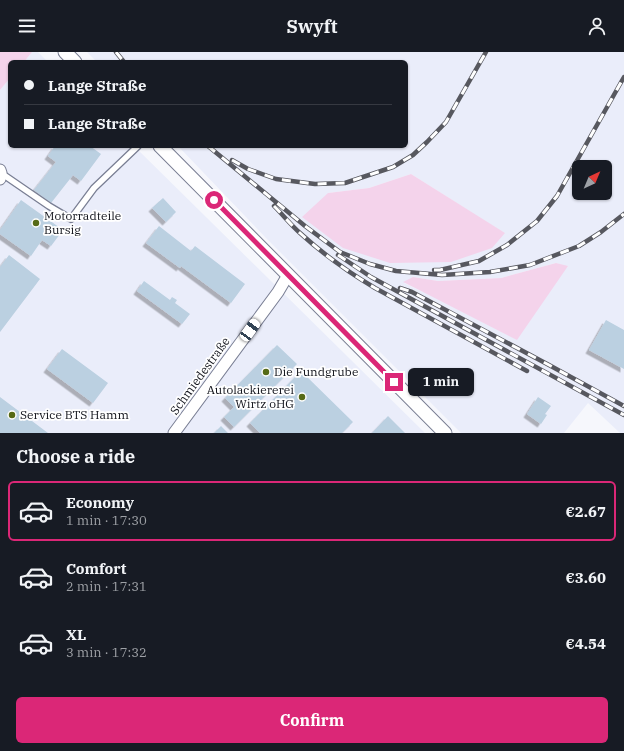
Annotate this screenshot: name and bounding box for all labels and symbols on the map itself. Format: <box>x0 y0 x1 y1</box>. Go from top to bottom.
north arrow <box>572 160 612 200</box>
route start <box>205 191 223 209</box>
place label: Motorradteile Bursig <box>44 208 121 237</box>
marker: Motorradteile Bursig <box>31 218 41 228</box>
car <box>238 317 262 343</box>
street label: Schmiedestraße <box>166 334 233 417</box>
place label: Die Fundgrube <box>274 364 358 379</box>
marker: Die Fundgrube <box>261 367 271 377</box>
callout: 1 min <box>408 368 474 396</box>
route end <box>385 373 403 391</box>
place label: Autolackiererei Wirtz oHG <box>207 382 294 411</box>
marker: Autolackiererei Wirtz oHG <box>297 392 307 402</box>
place label: Service BTS Hamm <box>20 407 129 422</box>
marker: Service BTS Hamm <box>7 410 17 420</box>

